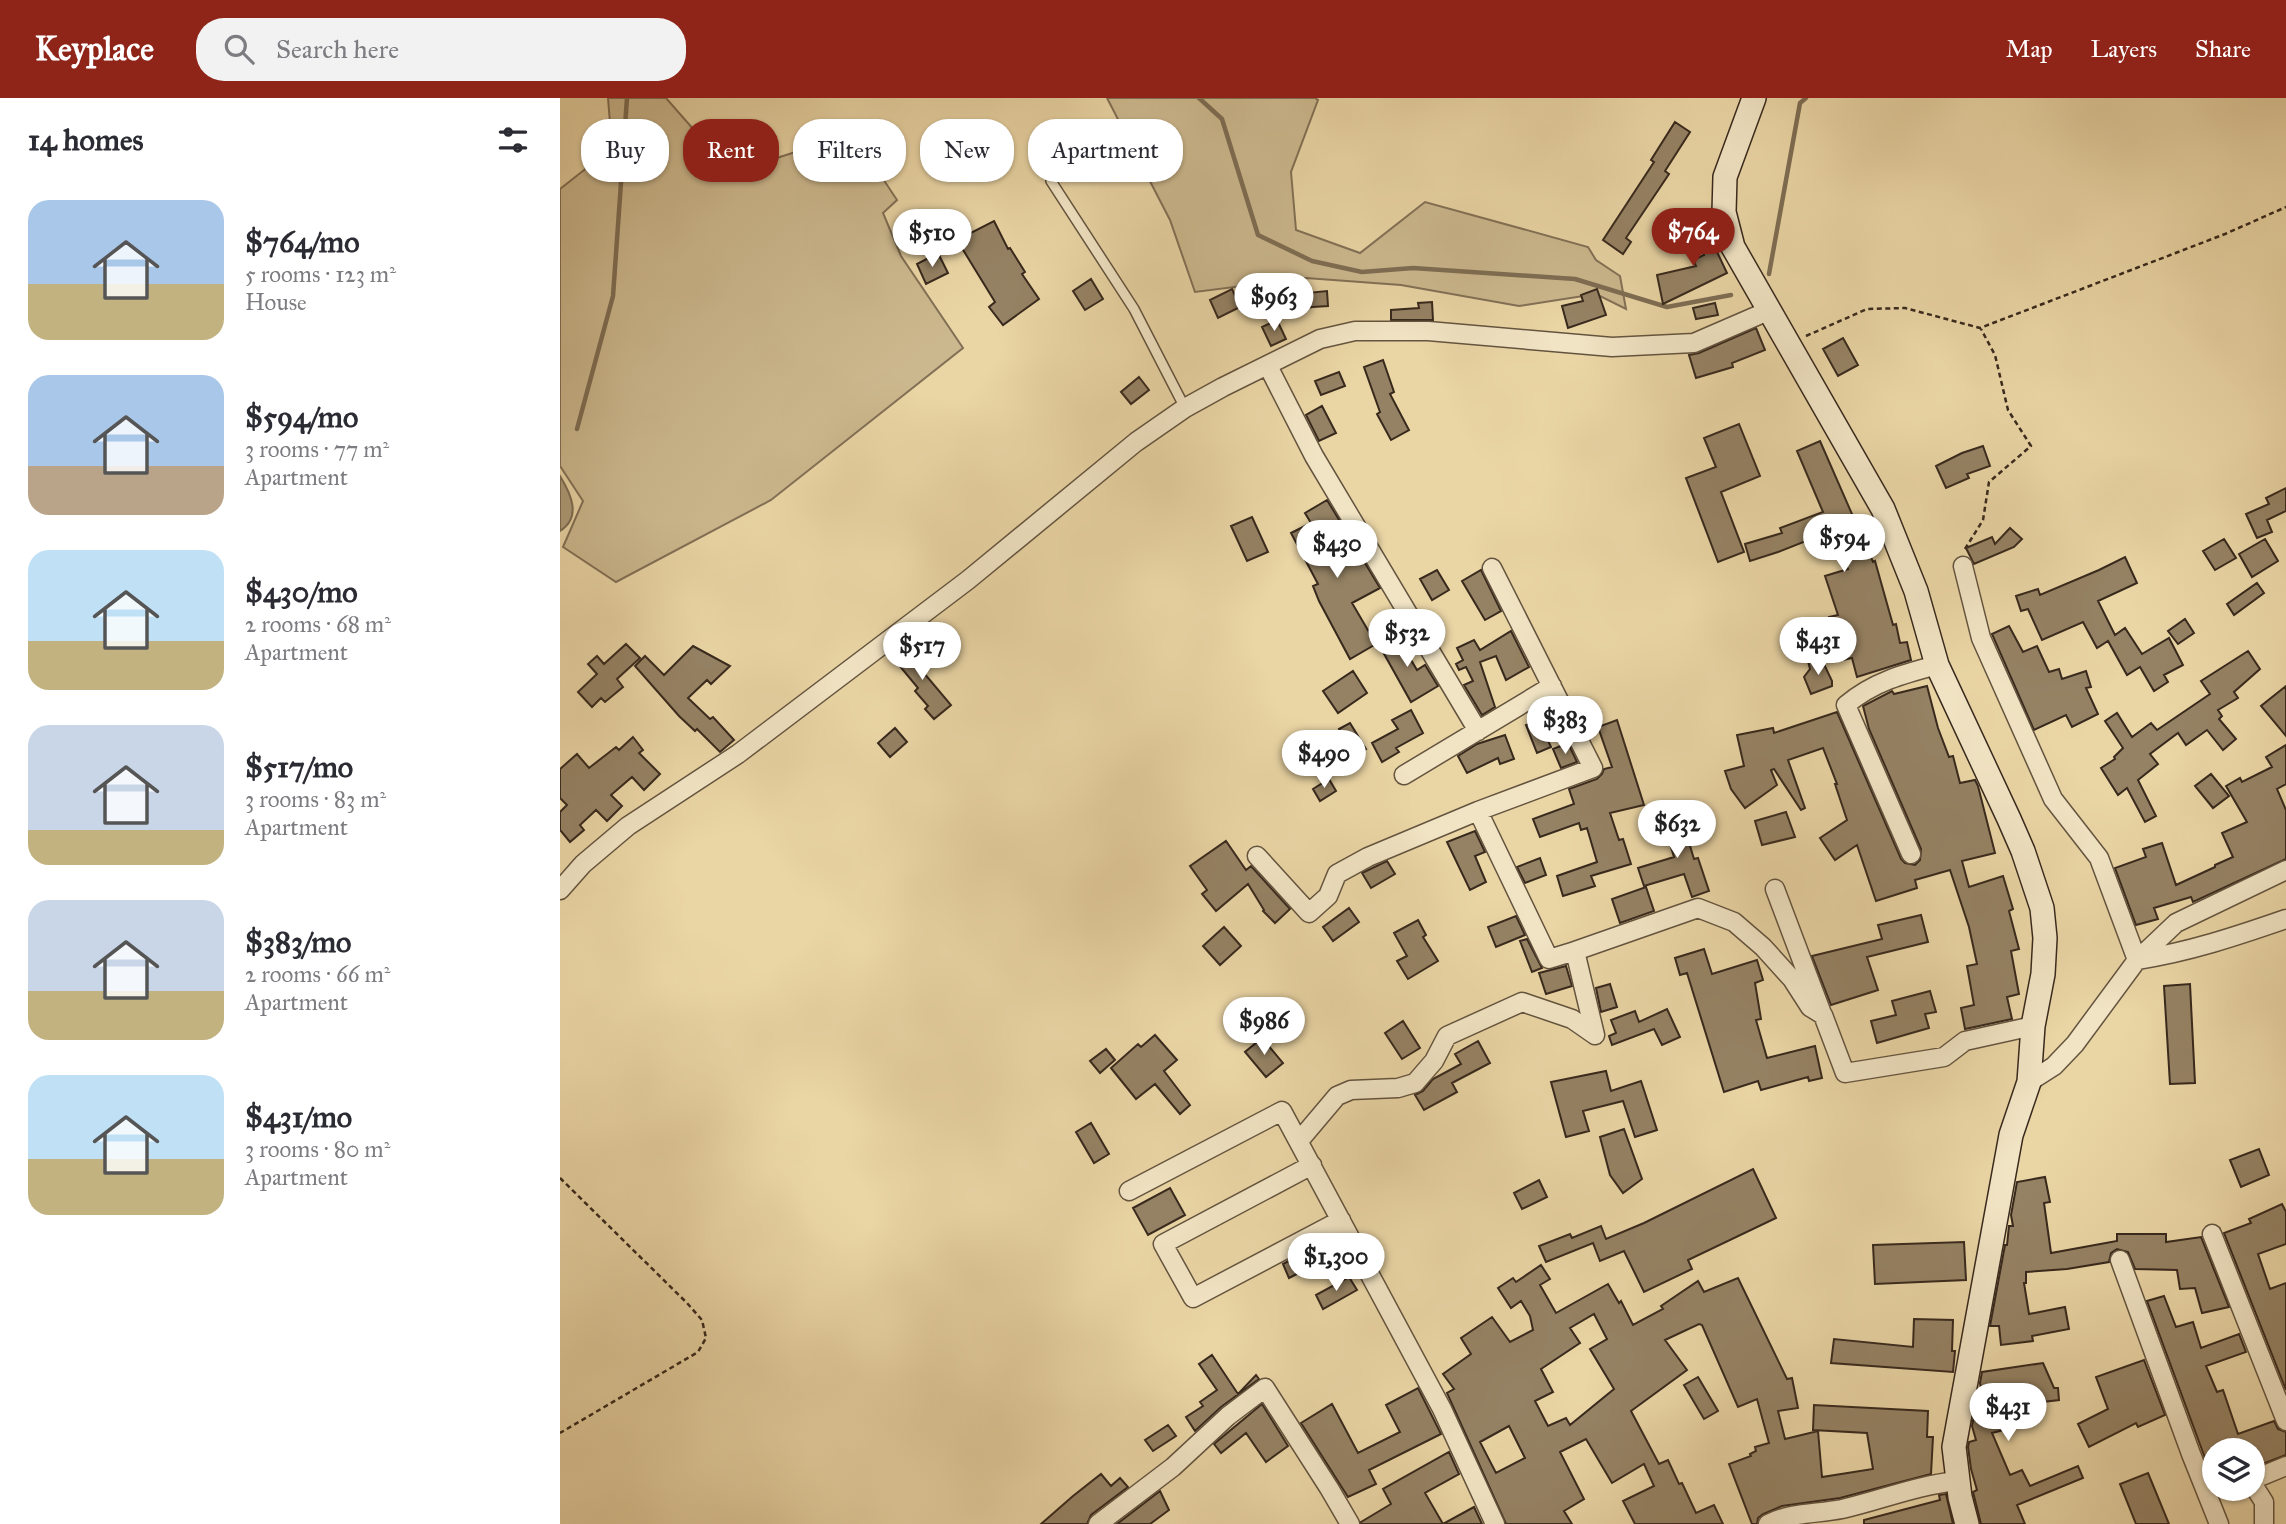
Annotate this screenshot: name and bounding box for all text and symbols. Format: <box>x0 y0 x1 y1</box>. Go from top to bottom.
search box <box>196 18 686 81</box>
text: Keyplace <box>35 29 154 69</box>
icon: search <box>220 30 258 68</box>
text: Search here <box>276 33 399 65</box>
text: Map <box>2006 34 2053 64</box>
text: Layers <box>2091 34 2157 64</box>
text: Share <box>2195 34 2251 64</box>
chip: Buy <box>581 119 669 182</box>
chip: Rent <box>683 119 779 182</box>
chip: Filters <box>793 119 906 182</box>
chip: New <box>920 119 1014 182</box>
chip: Apartment <box>1028 119 1183 182</box>
icon: filters <box>494 121 532 159</box>
text: 14 homes <box>28 122 143 158</box>
pin: $764 <box>1652 208 1734 268</box>
pin: $510 <box>891 209 973 269</box>
text: $764 <box>1668 217 1718 245</box>
text: $510 <box>909 218 955 246</box>
text: $764/mo <box>245 224 360 260</box>
icon: home <box>84 228 168 312</box>
text: 5 rooms · 123 m² <box>245 260 396 288</box>
pin: $963 <box>1233 274 1315 333</box>
text: $963 <box>1250 282 1298 310</box>
text: House <box>245 288 307 316</box>
text: $594/mo <box>245 399 358 435</box>
icon: home <box>84 403 168 487</box>
text: 3 rooms · 77 m² <box>245 435 389 463</box>
text: Apartment <box>245 463 348 491</box>
pin: $594 <box>1803 514 1885 574</box>
pin: $430 <box>1296 520 1378 580</box>
text: $594 <box>1819 523 1869 551</box>
text: $430 <box>1312 529 1362 557</box>
text: $430/mo <box>245 574 358 610</box>
icon: home <box>84 578 168 662</box>
text: 2 rooms · 68 m² <box>245 610 391 638</box>
pin: $532 <box>1366 610 1448 669</box>
text: $532 <box>1384 618 1430 646</box>
pin: $431 <box>1777 618 1859 677</box>
pin: $517 <box>881 622 963 682</box>
text: $431 <box>1796 626 1840 654</box>
text: $517 <box>899 631 945 659</box>
text: Apartment <box>245 638 348 666</box>
pin: $383 <box>1524 696 1606 756</box>
text: $383 <box>1543 705 1587 733</box>
pin: $490 <box>1283 730 1365 790</box>
text: $490 <box>1298 739 1350 767</box>
text: $517/mo <box>245 749 353 785</box>
icon: home <box>84 753 168 837</box>
text: 3 rooms · 83 m² <box>245 785 386 813</box>
pin: $632 <box>1636 800 1718 860</box>
text: $632 <box>1654 809 1700 837</box>
text: Apartment <box>245 813 348 841</box>
text: $383/mo <box>245 924 351 960</box>
icon: home <box>84 928 168 1012</box>
text: 2 rooms · 66 m² <box>245 960 390 988</box>
text: Apartment <box>245 988 348 1016</box>
pin: $986 <box>1223 998 1305 1057</box>
text: $986 <box>1239 1006 1289 1034</box>
text: $431/mo <box>245 1099 352 1135</box>
icon: home <box>84 1103 168 1187</box>
text: 3 rooms · 80 m² <box>245 1135 390 1163</box>
text: Apartment <box>245 1163 348 1191</box>
pin: $1,300 <box>1279 1234 1393 1293</box>
text: $1,300 <box>1304 1242 1368 1270</box>
pin: $431 <box>1967 1384 2049 1443</box>
text: $431 <box>1986 1392 2030 1420</box>
map controls <box>2202 1438 2265 1501</box>
button: layers <box>2202 1438 2265 1501</box>

